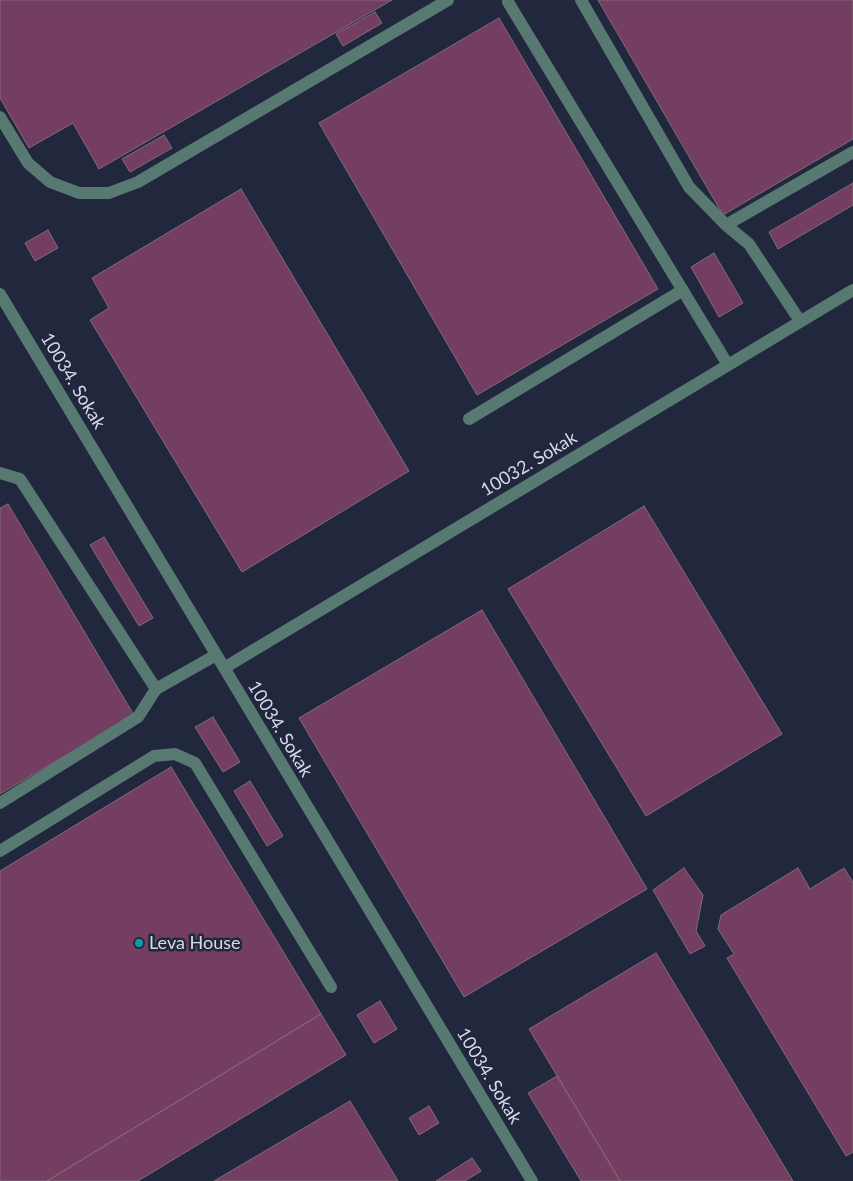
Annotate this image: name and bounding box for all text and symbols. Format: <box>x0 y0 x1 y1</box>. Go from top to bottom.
street label: 10034. Sokak <box>36 329 110 433</box>
street label: 10032. Sokak <box>477 427 581 501</box>
street label: 10034. Sokak <box>243 677 317 781</box>
place label: Leva House <box>149 932 241 954</box>
marker: Leva House <box>133 937 145 949</box>
street label: 10034. Sokak <box>452 1024 526 1128</box>

